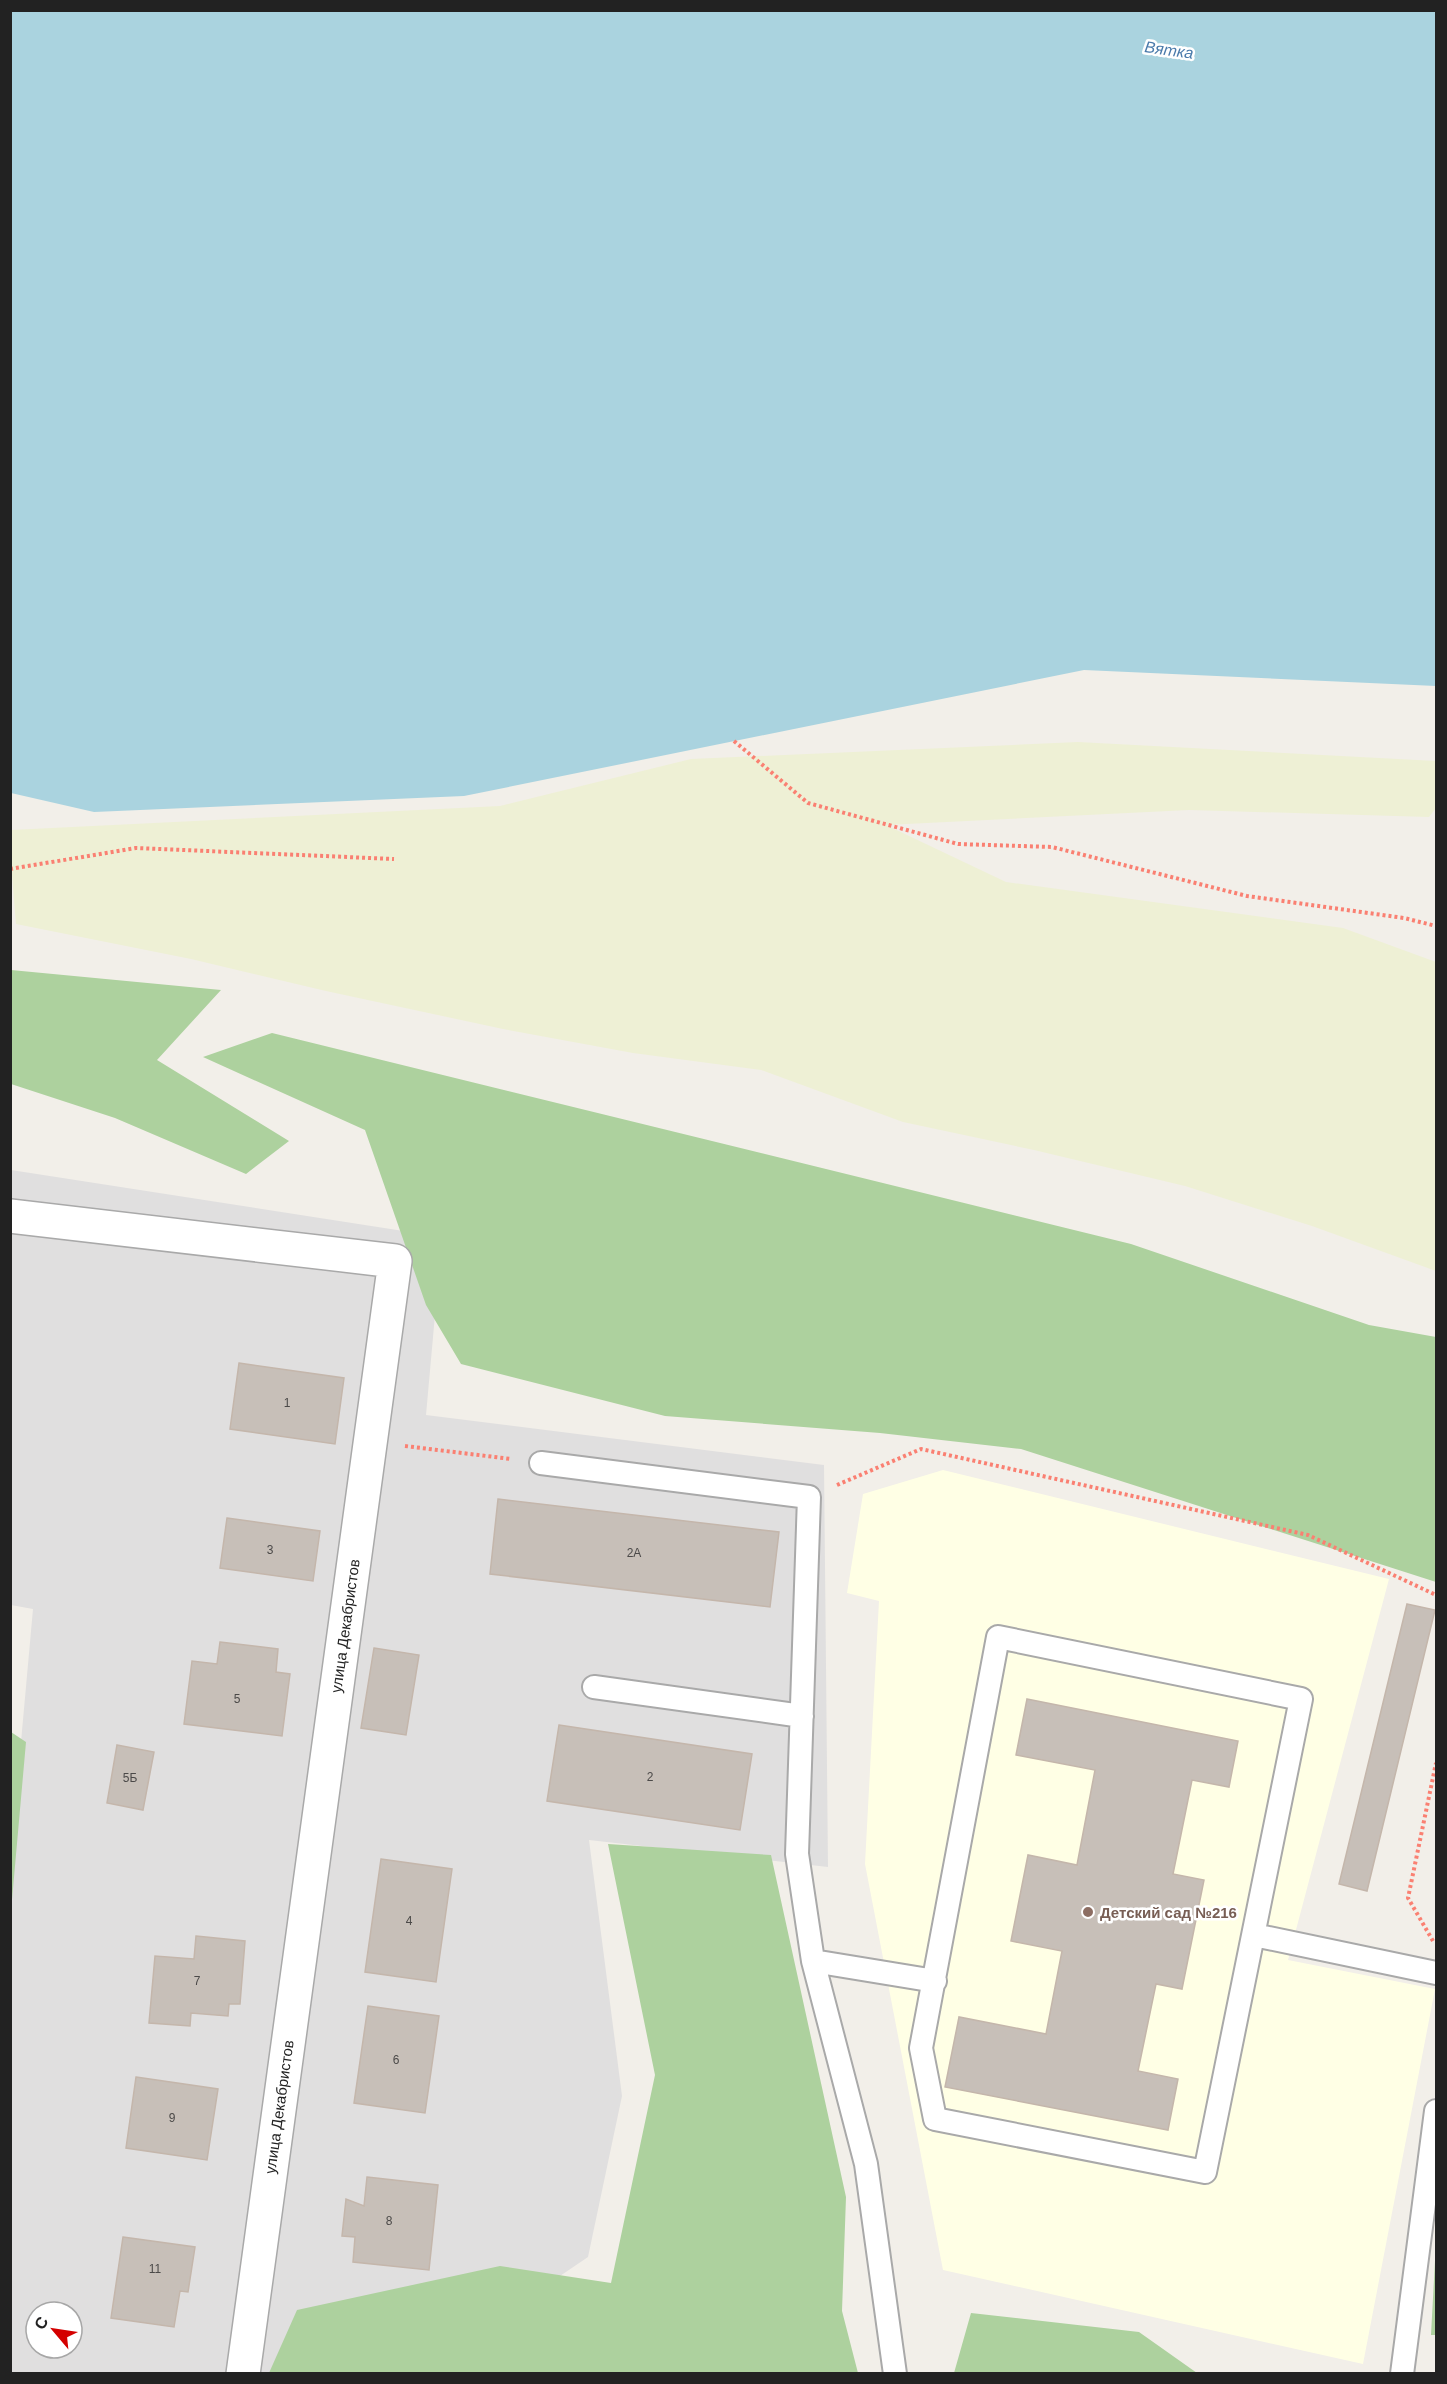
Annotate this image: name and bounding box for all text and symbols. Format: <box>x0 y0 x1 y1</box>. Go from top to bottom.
water label: Вятка <box>1144 38 1195 62</box>
house number: 1 <box>284 1396 291 1410</box>
house number: 3 <box>267 1543 274 1557</box>
house number: 2А <box>627 1546 641 1560</box>
street label: улица Декабристов <box>327 1558 363 1694</box>
house number: 5 <box>234 1692 241 1706</box>
house number: 2 <box>647 1770 654 1784</box>
house number: 5Б <box>123 1771 137 1785</box>
place label: Детский сад №216 <box>1100 1904 1237 1921</box>
marker: Детский сад №216 <box>1081 1905 1095 1919</box>
house number: 4 <box>406 1914 413 1928</box>
house number: 7 <box>194 1974 201 1988</box>
street label: улица Декабристов <box>261 2039 297 2175</box>
house number: 6 <box>393 2053 400 2067</box>
house number: 9 <box>169 2111 176 2125</box>
house number: 8 <box>386 2214 393 2228</box>
house number: 11 <box>149 2262 162 2276</box>
north arrow <box>24 2300 84 2360</box>
text: С <box>31 2313 52 2332</box>

